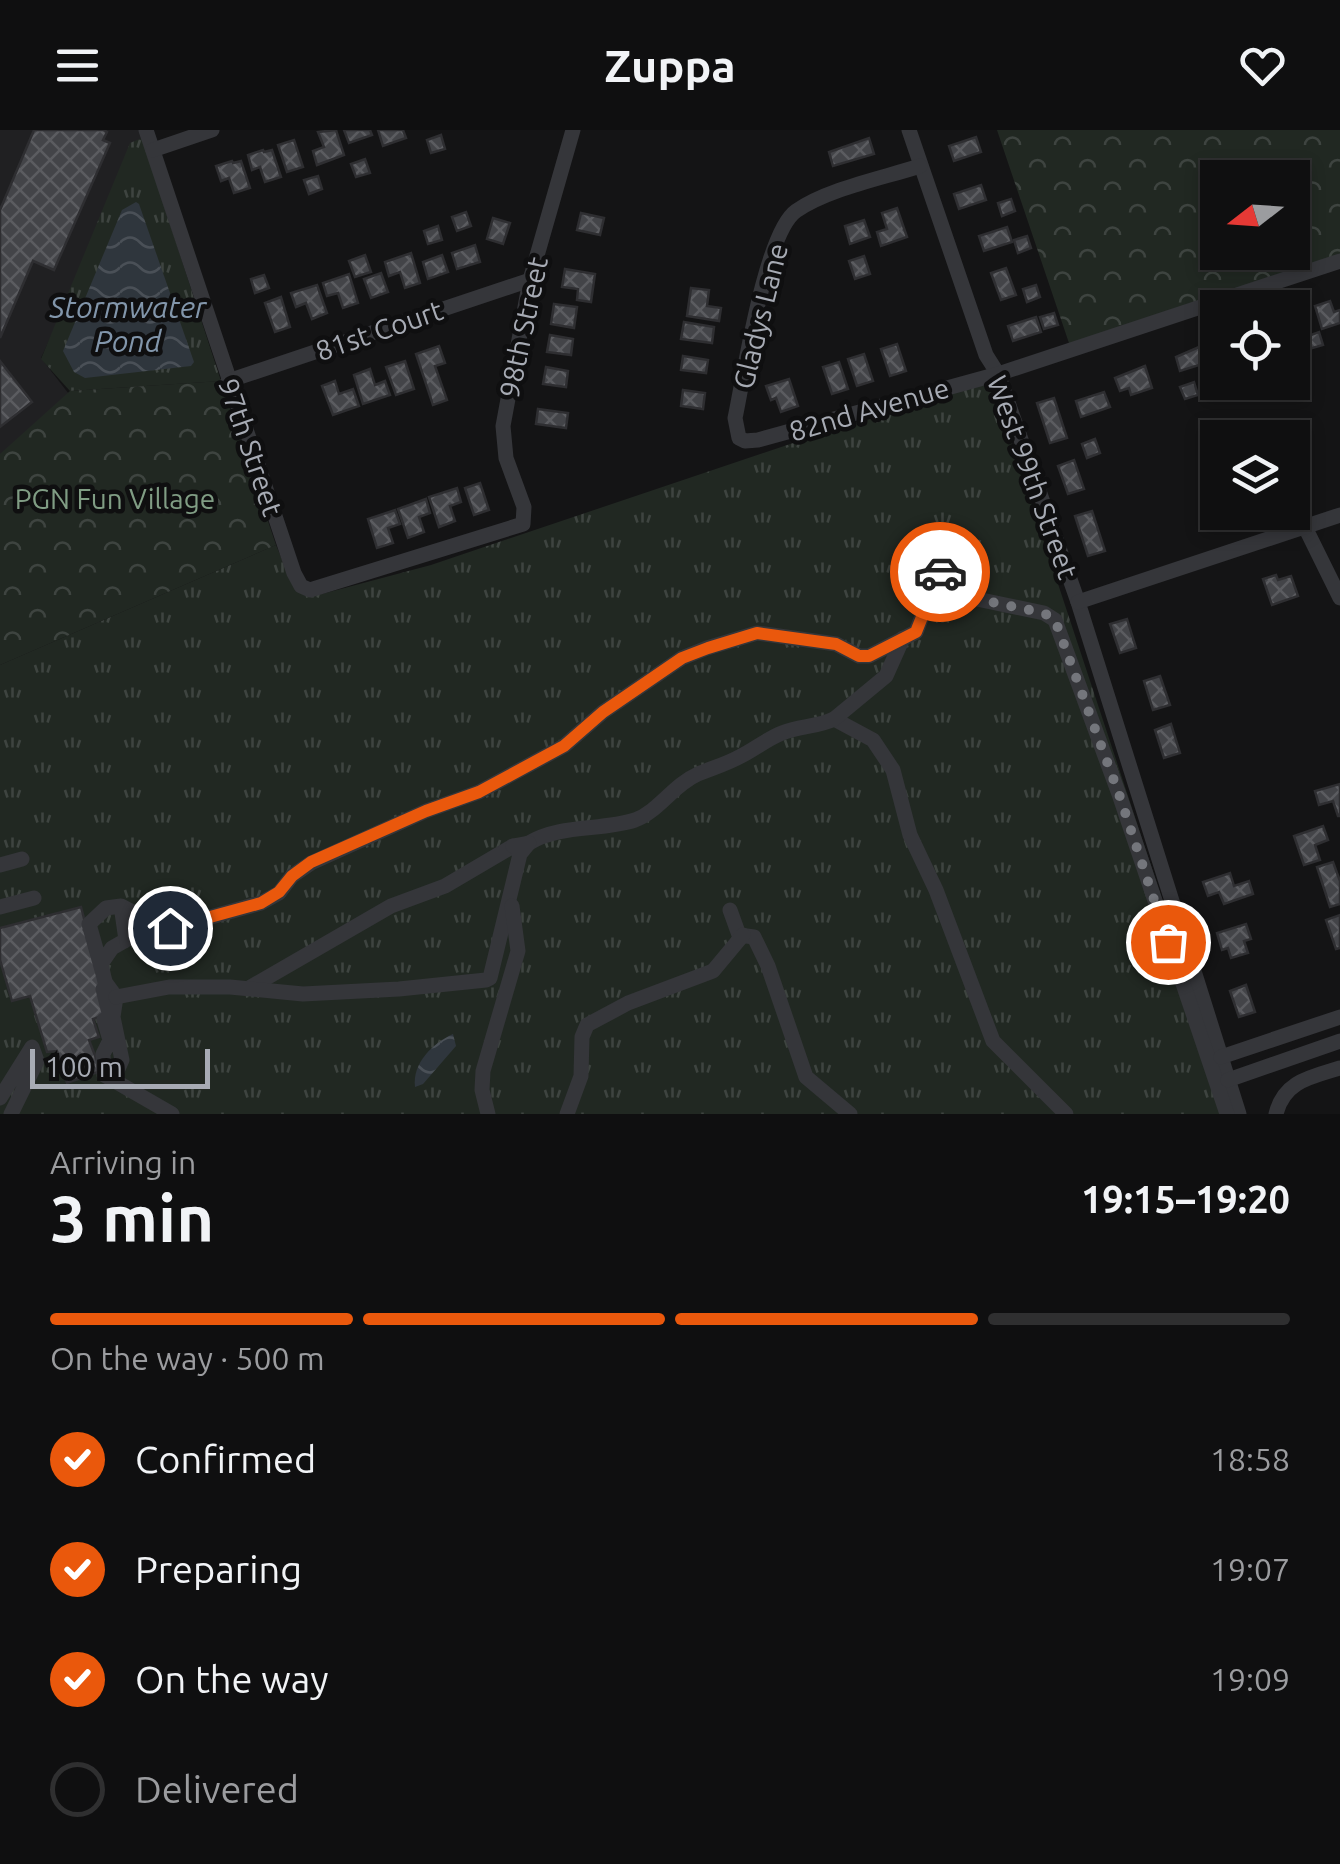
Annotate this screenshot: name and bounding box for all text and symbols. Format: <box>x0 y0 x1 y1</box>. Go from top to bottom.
icon: menu <box>50 38 105 93</box>
icon: heart <box>1235 38 1290 93</box>
text: Zuppa <box>604 40 736 91</box>
north arrow <box>1200 160 1310 270</box>
map controls <box>1200 160 1310 530</box>
street label: Gladys Lane <box>727 240 793 392</box>
street label: 98th Street <box>493 254 553 400</box>
water label: Stormwater Pond <box>48 290 208 358</box>
button: locate <box>1200 290 1310 400</box>
street label: 81st Court <box>311 294 447 366</box>
street label: 82nd Avenue <box>786 371 952 447</box>
street label: West 99th Street <box>982 371 1084 583</box>
street label: 97th Street <box>213 374 289 520</box>
button: layers <box>1200 420 1310 530</box>
park label: PGN Fun Village <box>15 483 215 514</box>
courier <box>890 522 990 622</box>
icon: car <box>913 545 968 600</box>
pin <box>128 886 213 971</box>
pin <box>1126 900 1211 985</box>
icon: home <box>143 901 198 956</box>
icon: bag <box>1141 915 1196 970</box>
scale bar <box>30 1044 210 1088</box>
text: 100 m <box>45 1051 123 1082</box>
text: Arriving in <box>50 1144 196 1180</box>
text: 19:15–19:20 <box>1081 1178 1290 1220</box>
text: 3 min <box>50 1181 214 1254</box>
text: On the way · 500 m <box>50 1340 325 1376</box>
icon: check <box>50 1432 105 1487</box>
text: Confirmed <box>135 1438 316 1480</box>
text: 18:58 <box>1210 1441 1290 1477</box>
icon: check <box>50 1542 105 1597</box>
text: Preparing <box>135 1548 302 1590</box>
text: 19:07 <box>1210 1551 1290 1587</box>
icon: check <box>50 1652 105 1707</box>
text: On the way <box>135 1658 328 1700</box>
text: 19:09 <box>1210 1661 1290 1697</box>
text: Delivered <box>135 1768 299 1810</box>

